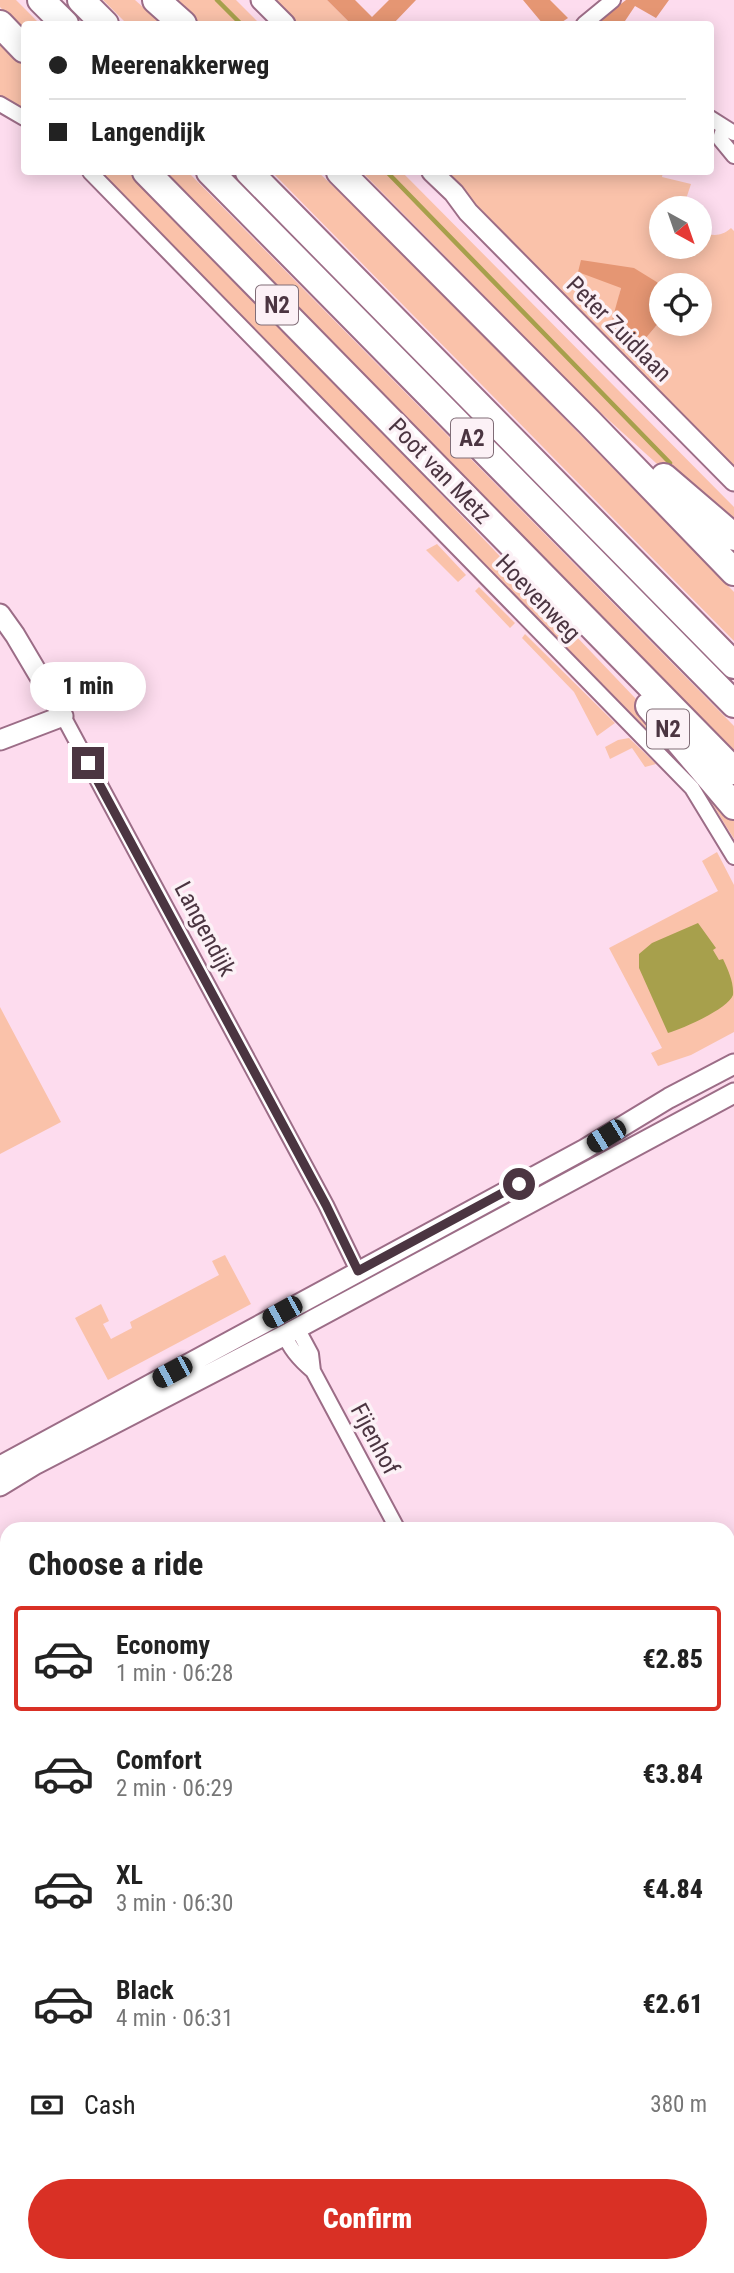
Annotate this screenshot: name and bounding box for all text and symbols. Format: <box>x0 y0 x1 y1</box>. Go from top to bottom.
text: Meerenakkerweg <box>91 50 269 80</box>
text: Langendijk <box>91 117 205 147</box>
north arrow <box>649 196 712 259</box>
map controls <box>649 196 712 336</box>
street label: Peter Zuidlaan <box>561 271 677 387</box>
button: locate <box>649 273 712 336</box>
road number: N2 <box>256 286 298 324</box>
street label: Poot van Metz <box>383 413 497 529</box>
road number: A2 <box>451 418 493 458</box>
street label: Hoevenweg <box>490 549 586 647</box>
callout: 1 min <box>30 662 146 710</box>
text: 1 min <box>62 673 114 700</box>
road number: N2 <box>647 709 689 748</box>
route end <box>72 747 104 779</box>
street label: Langendijk <box>168 877 242 981</box>
car <box>583 1116 630 1156</box>
route start <box>503 1168 535 1200</box>
car <box>259 1293 306 1331</box>
car <box>149 1353 196 1391</box>
street label: Fijenhof <box>345 1399 406 1480</box>
text: Choose a ride <box>28 1545 203 1583</box>
icon: car <box>32 1627 95 1690</box>
text: Economy <box>116 1630 210 1660</box>
text: €2.85 <box>642 1644 703 1674</box>
text: 1 min · 06:28 <box>116 1660 233 1687</box>
icon: car <box>32 1742 95 1805</box>
text: Comfort <box>116 1745 202 1775</box>
text: €3.84 <box>642 1759 703 1789</box>
text: 2 min · 06:29 <box>116 1775 233 1802</box>
icon: car <box>32 1857 95 1920</box>
text: XL <box>116 1860 143 1890</box>
text: €4.84 <box>642 1874 703 1904</box>
text: 3 min · 06:30 <box>116 1890 233 1917</box>
icon: car <box>32 1972 95 2035</box>
text: Black <box>116 1975 174 2005</box>
text: €2.61 <box>642 1989 703 2019</box>
text: 4 min · 06:31 <box>116 2005 233 2032</box>
icon: cash <box>28 2086 66 2124</box>
text: Cash <box>84 2090 136 2120</box>
text: 380 m <box>650 2091 707 2118</box>
button: Confirm <box>28 2179 707 2259</box>

